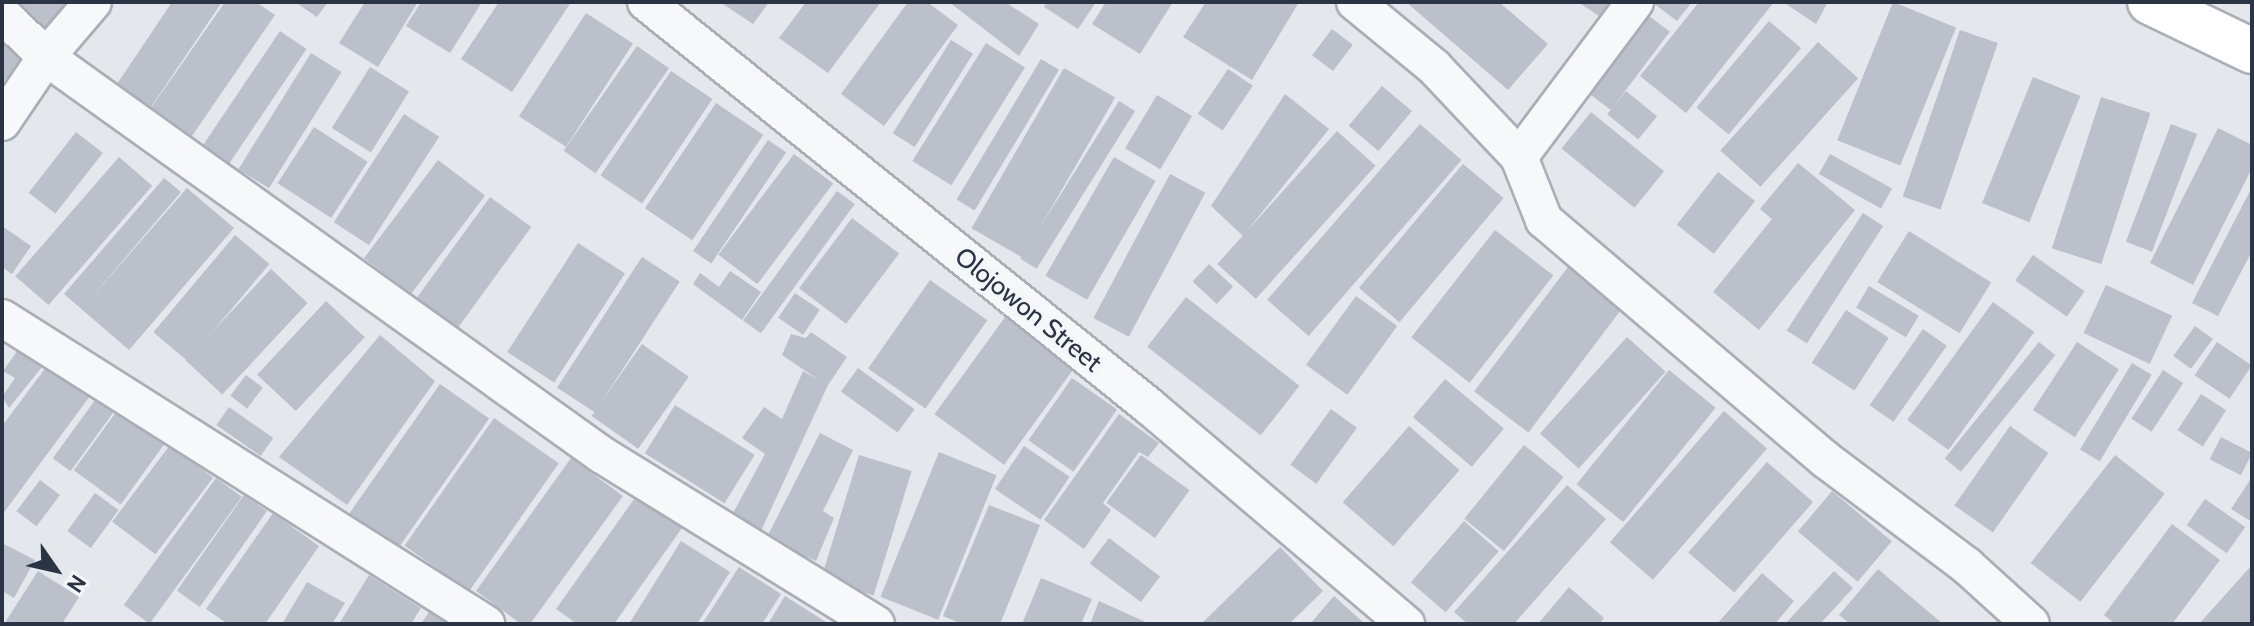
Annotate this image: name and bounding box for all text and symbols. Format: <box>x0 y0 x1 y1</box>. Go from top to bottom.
street label: Olojowon Street <box>948 241 1108 379</box>
north arrow <box>16 530 96 610</box>
text: N <box>61 570 92 598</box>

